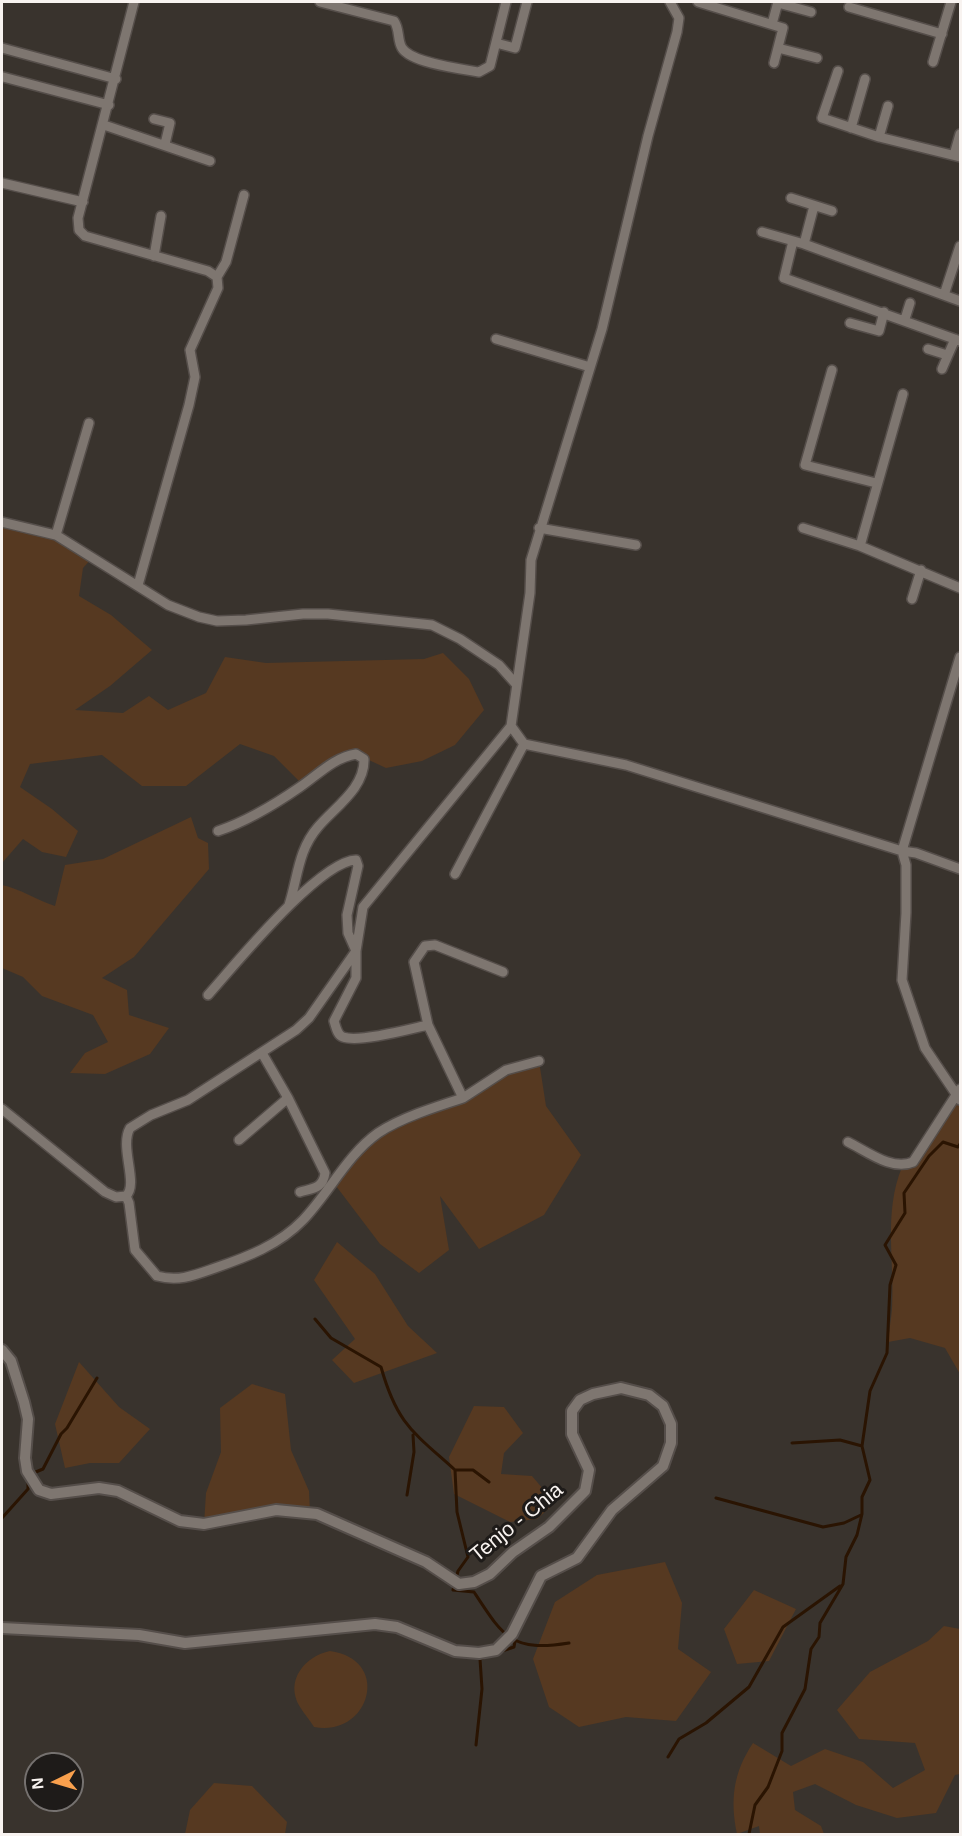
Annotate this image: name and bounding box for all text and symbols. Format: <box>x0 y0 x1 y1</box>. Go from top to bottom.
street label: Tenjo - Chia <box>466 1478 568 1568</box>
north arrow <box>24 1752 84 1812</box>
text: N <box>29 1777 47 1790</box>

